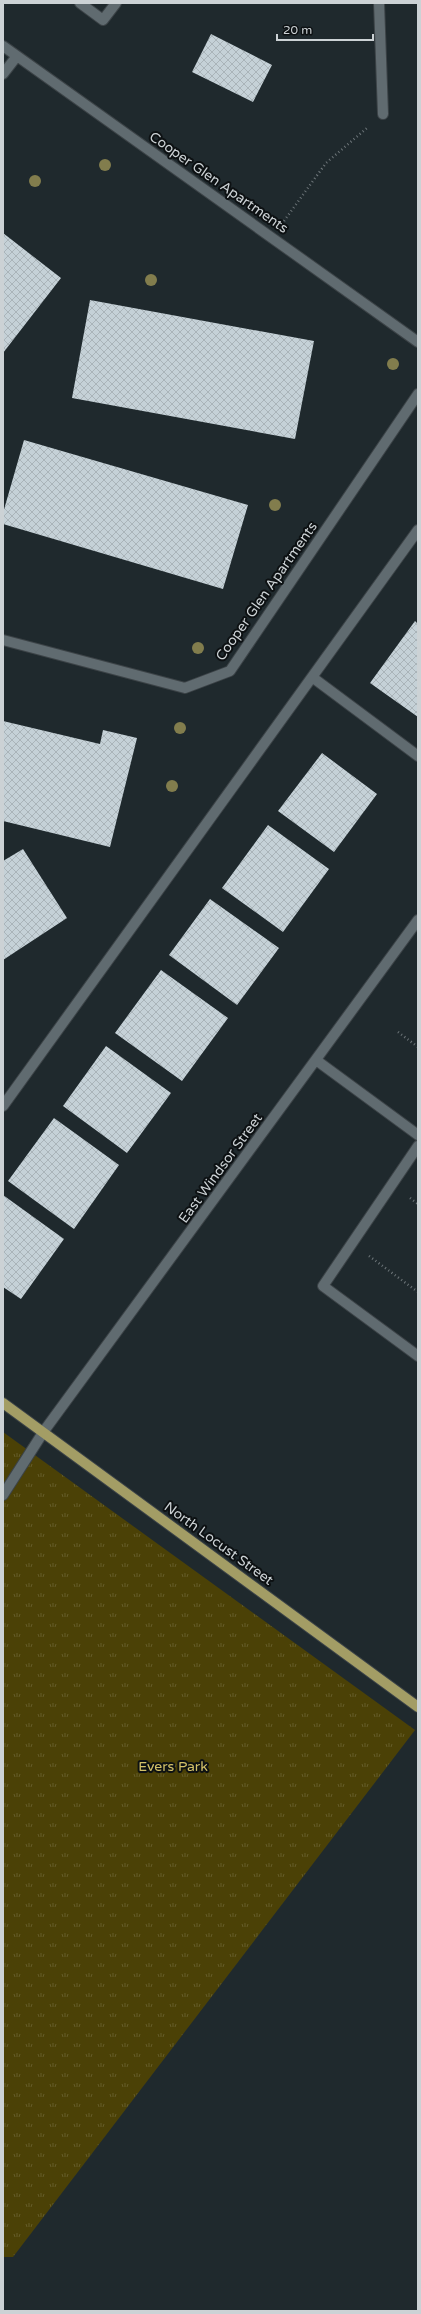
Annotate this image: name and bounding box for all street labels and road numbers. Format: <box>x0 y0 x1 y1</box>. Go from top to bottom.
street label: Cooper Glen Apartments <box>146 128 292 237</box>
street label: Cooper Glen Apartments <box>212 518 321 664</box>
street label: East Windsor Street <box>175 1110 266 1226</box>
street label: North Locust Street <box>161 1498 277 1589</box>

